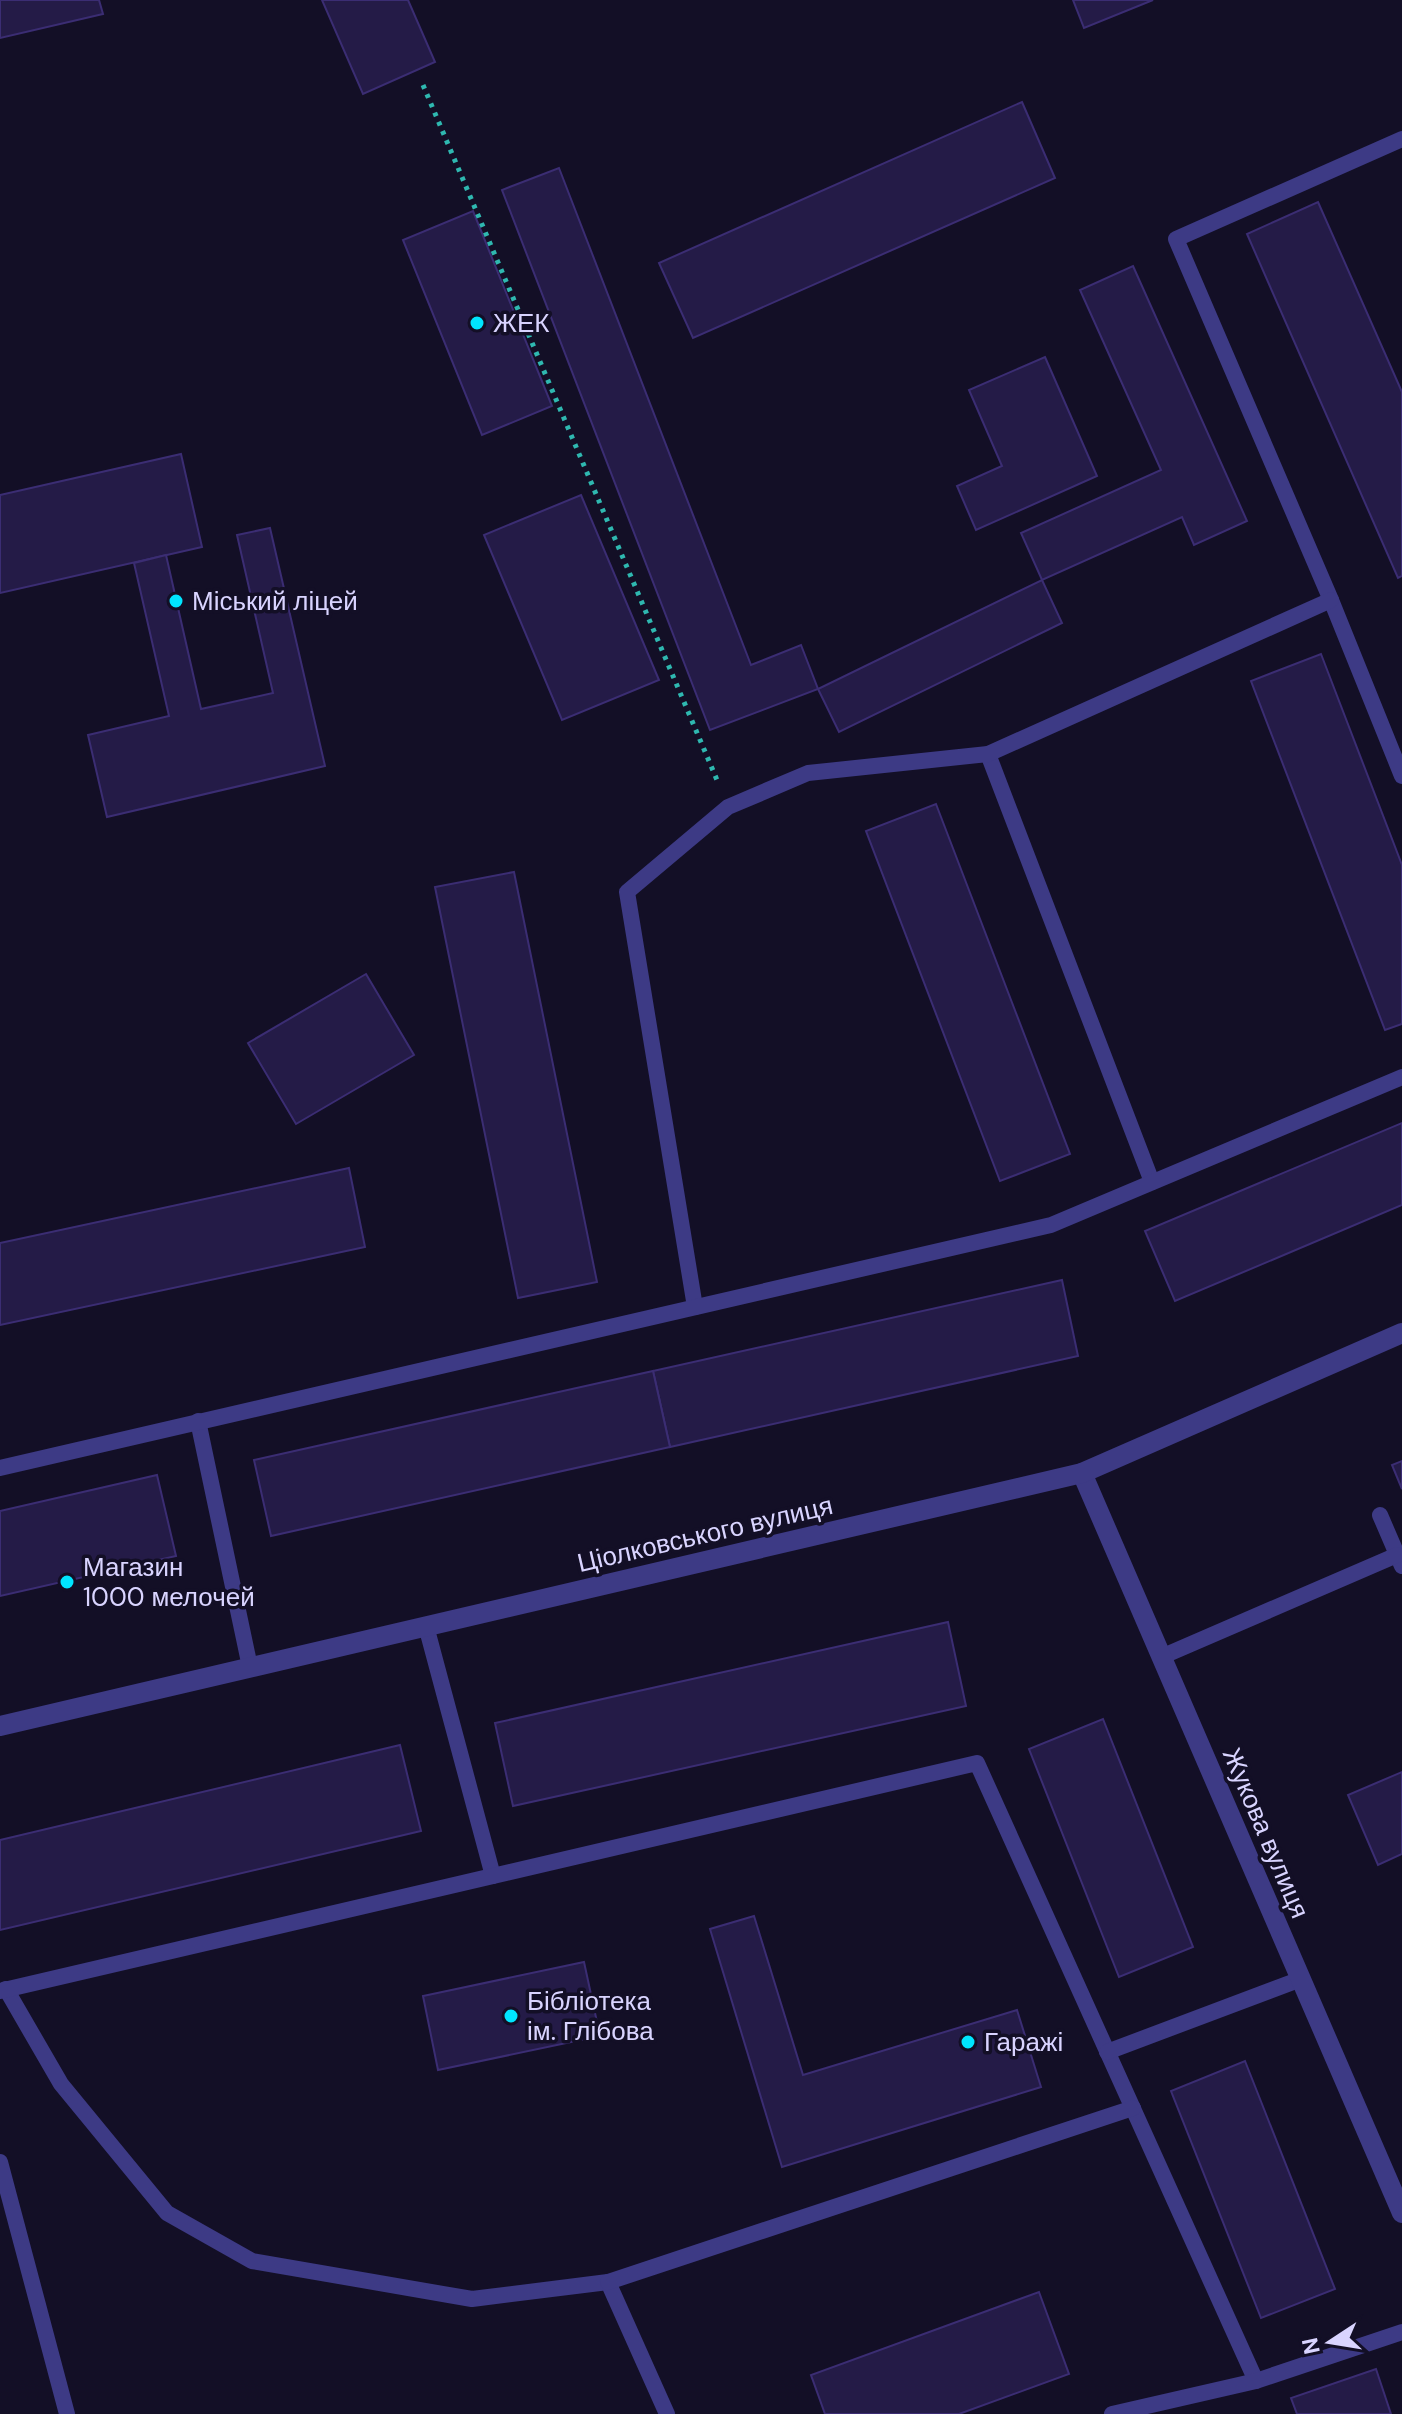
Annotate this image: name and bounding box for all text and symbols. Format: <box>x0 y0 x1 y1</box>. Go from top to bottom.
place label: ЖЕК <box>493 306 550 340</box>
marker: ЖЕК <box>468 314 486 332</box>
place label: Міський ліцей <box>192 584 358 618</box>
marker: Міський ліцей <box>167 592 185 610</box>
street label: Ціолковського вулиця <box>574 1488 836 1580</box>
place label: Магазин 1000 мелочей <box>83 1550 255 1614</box>
marker: Магазин 1000 мелочей <box>58 1573 76 1591</box>
street label: Жукова вулиця <box>1215 1743 1317 1923</box>
place label: Бібліотека ім. Глібова <box>527 1984 654 2048</box>
marker: Бібліотека ім. Глібова <box>502 2007 520 2025</box>
place label: Гаражі <box>984 2025 1063 2059</box>
marker: Гаражі <box>959 2033 977 2051</box>
north arrow <box>1290 2302 1370 2382</box>
text: N <box>1295 2335 1327 2357</box>

